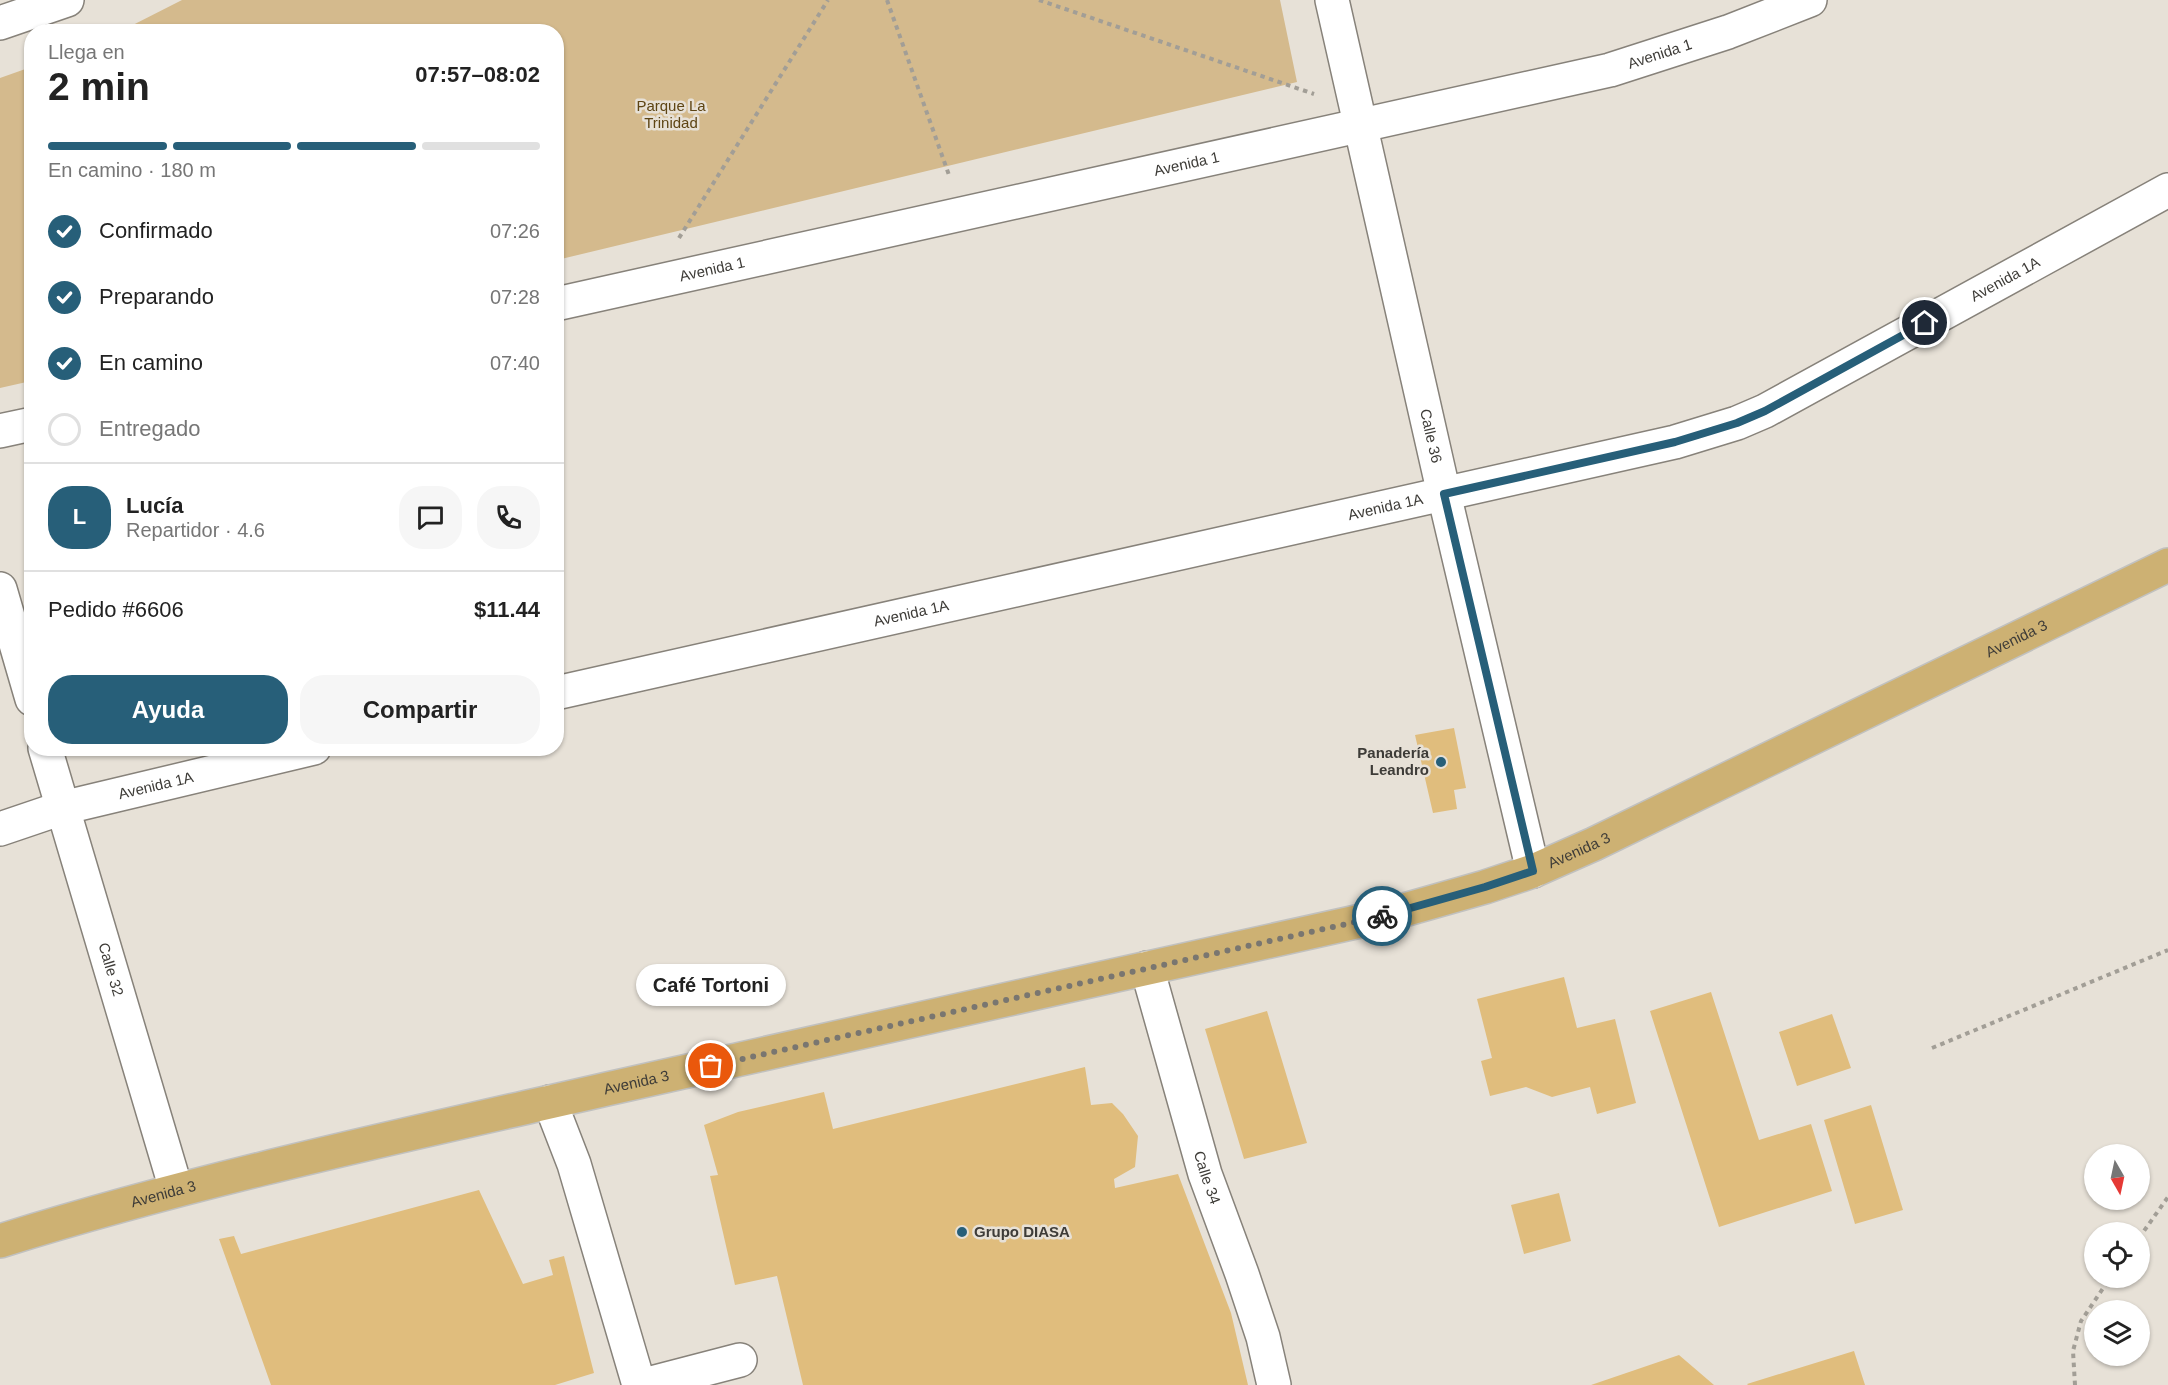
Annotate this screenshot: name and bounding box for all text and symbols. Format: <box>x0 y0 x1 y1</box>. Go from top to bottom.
street label: Avenida 1 <box>1625 35 1694 72</box>
text: Llega en <box>48 41 125 63</box>
text: 07:57–08:02 <box>415 62 540 87</box>
text: 2 min <box>48 65 150 108</box>
park label: Parque La Trinidad <box>636 97 706 131</box>
street label: Avenida 1 <box>1152 148 1221 179</box>
text: En camino · 180 m <box>48 159 216 181</box>
icon: check <box>48 215 81 248</box>
text: Confirmado <box>99 218 213 243</box>
text: 07:26 <box>490 220 540 242</box>
street label: Avenida 1 <box>678 253 746 284</box>
street label: Avenida 1A <box>1967 253 2043 305</box>
icon: check <box>48 281 81 314</box>
text: Preparando <box>99 284 214 309</box>
text: 07:28 <box>490 286 540 308</box>
pin <box>1899 297 1950 348</box>
icon: home <box>1908 306 1941 339</box>
icon: check <box>48 347 81 380</box>
text: En camino <box>99 350 203 375</box>
text: 07:40 <box>490 352 540 374</box>
street label: Calle 36 <box>1417 407 1446 465</box>
text: Entregado <box>99 416 201 441</box>
button: chat <box>399 486 462 549</box>
button: phone <box>477 486 540 549</box>
street label: Avenida 1A <box>1346 490 1424 523</box>
text: Lucía <box>126 493 183 518</box>
text: L <box>73 504 86 529</box>
text: Repartidor · 4.6 <box>126 519 265 541</box>
street label: Avenida 1A <box>872 596 950 630</box>
text: Pedido #6606 <box>48 597 184 622</box>
text: $11.44 <box>474 597 540 622</box>
street label: Avenida 3 <box>1983 616 2050 660</box>
button: Ayuda <box>48 675 288 744</box>
button: Compartir <box>300 675 540 744</box>
place label: Panadería Leandro <box>1357 744 1430 778</box>
marker: Panadería Leandro <box>1434 755 1448 769</box>
street label: Avenida 1A <box>117 768 195 802</box>
street label: Avenida 3 <box>1545 829 1613 871</box>
courier <box>1352 886 1412 946</box>
icon: bike <box>1366 900 1399 933</box>
street label: Calle 32 <box>95 940 127 998</box>
callout: Café Tortoni <box>636 964 786 1006</box>
text: Café Tortoni <box>653 974 769 996</box>
pin <box>685 1040 736 1091</box>
icon: bag <box>694 1049 727 1082</box>
street label: Avenida 3 <box>602 1066 671 1098</box>
north arrow <box>2084 1144 2150 1210</box>
map controls <box>2084 1144 2150 1366</box>
street label: Calle 34 <box>1191 1149 1224 1206</box>
street label: Avenida 3 <box>129 1177 198 1210</box>
button: locate <box>2084 1222 2150 1288</box>
place label: Grupo DIASA <box>974 1223 1070 1240</box>
marker: Grupo DIASA <box>955 1225 969 1239</box>
button: layers <box>2084 1300 2150 1366</box>

